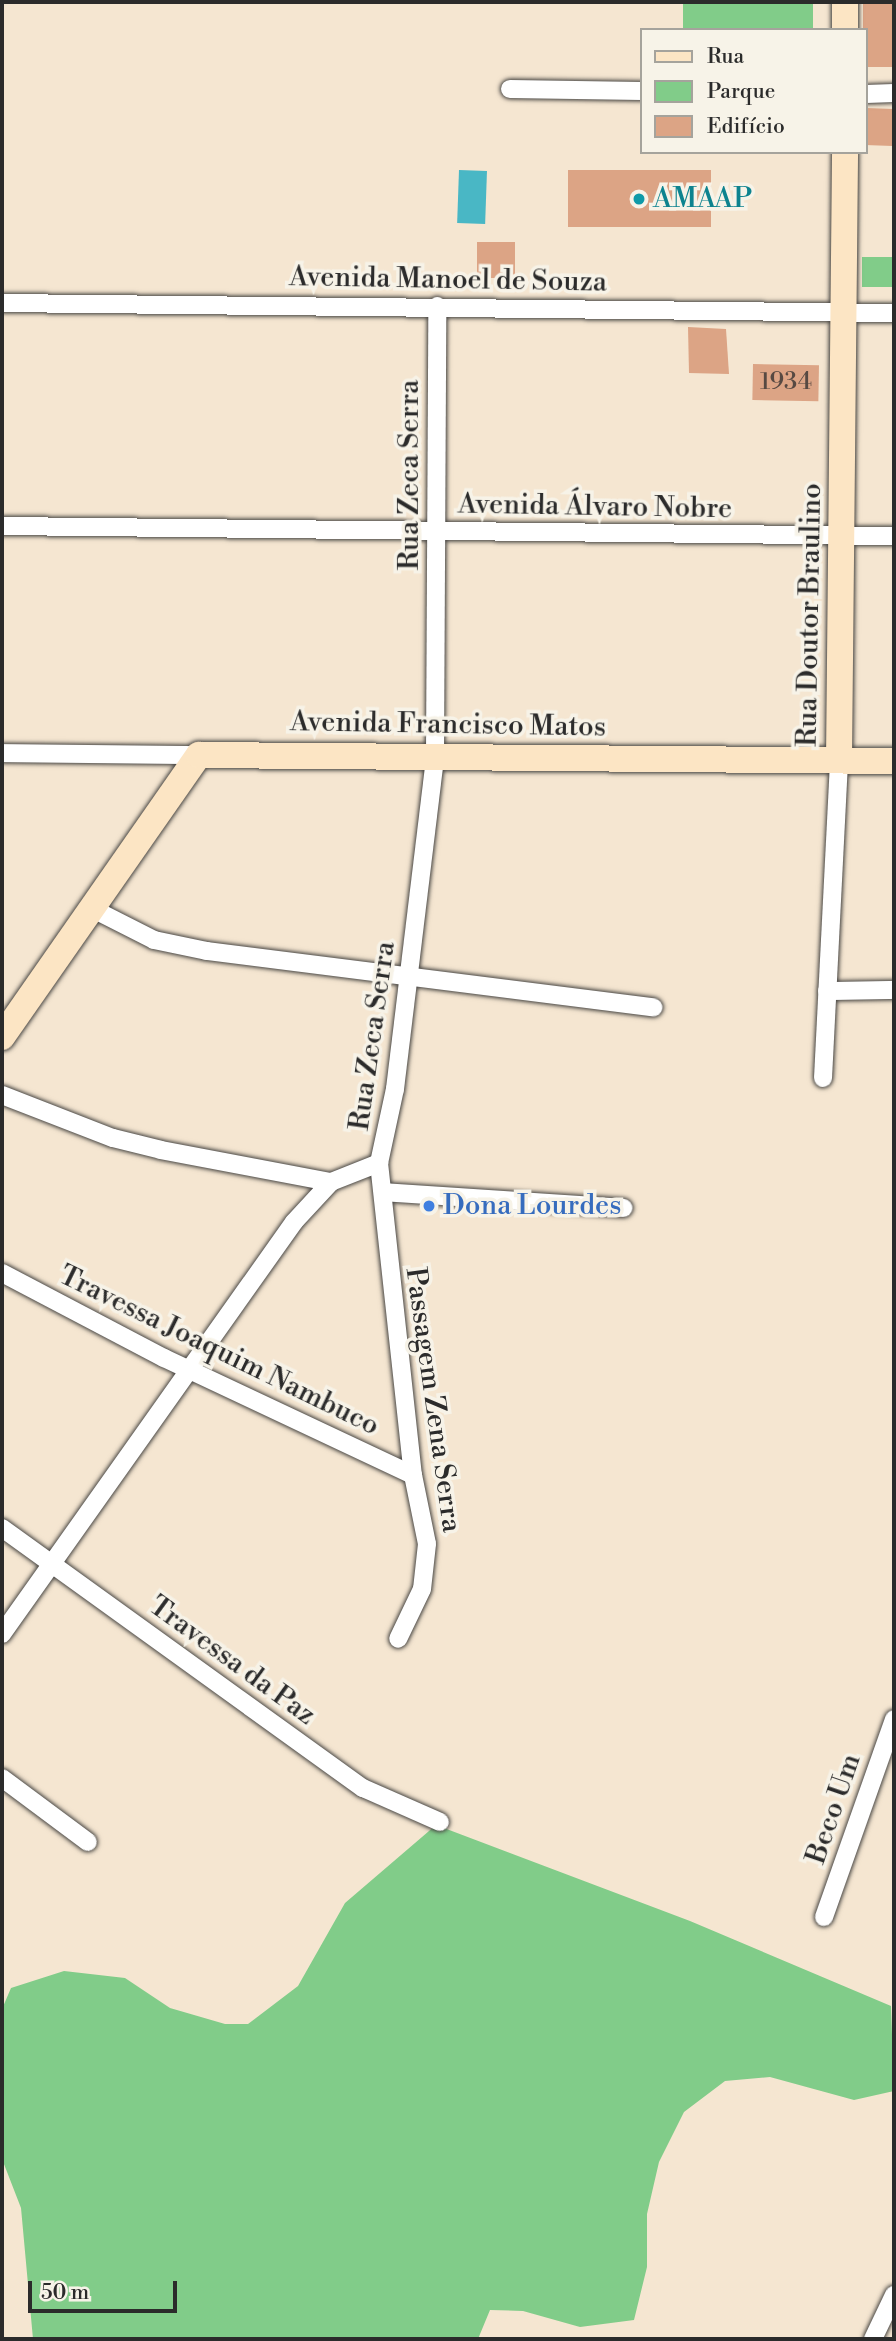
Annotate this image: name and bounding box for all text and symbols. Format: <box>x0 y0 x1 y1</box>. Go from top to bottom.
legend <box>640 28 868 154</box>
text: Rua <box>707 44 744 70</box>
text: Parque <box>707 79 775 105</box>
text: Edifício <box>707 114 785 140</box>
place label: AMAAP <box>653 182 752 216</box>
marker: AMAAP <box>631 191 647 207</box>
street label: Avenida Manoel de Souza <box>289 260 607 300</box>
house number: 1934 <box>760 369 812 397</box>
street label: Rua Zeca Serra <box>393 380 427 570</box>
street label: Rua Doutor Braulino <box>791 483 829 747</box>
street label: Avenida Álvaro Nobre <box>457 488 733 526</box>
street label: Avenida Francisco Matos <box>290 705 606 745</box>
street label: Rua Zeca Serra <box>343 939 403 1133</box>
place label: Dona Lourdes <box>443 1189 622 1223</box>
marker: Dona Lourdes <box>421 1198 437 1214</box>
street label: Travessa Joaquim Nambuco <box>53 1259 385 1443</box>
street label: Passagem Zena Serra <box>398 1265 468 1535</box>
street label: Travessa da Paz <box>142 1589 322 1733</box>
street label: Beco Um <box>800 1750 868 1868</box>
scale bar <box>32 2268 180 2312</box>
text: 50 m <box>41 2280 89 2306</box>

